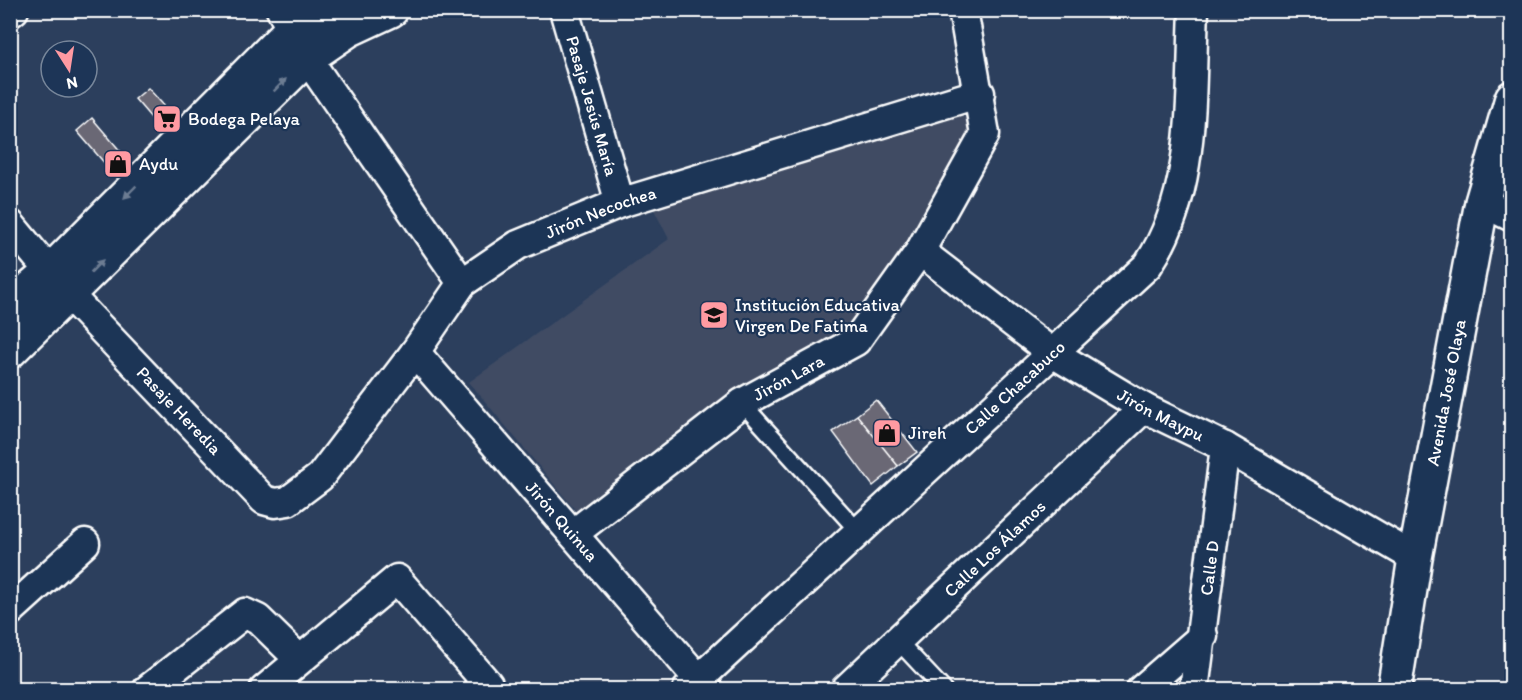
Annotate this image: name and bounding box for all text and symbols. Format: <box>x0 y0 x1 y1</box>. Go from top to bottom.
street label: Pasaje Jesús María <box>561 33 623 179</box>
north arrow <box>39 39 99 99</box>
text: N <box>65 73 79 94</box>
one-way arrow <box>273 78 287 92</box>
supermarket icon: Bodega Pelaya <box>151 103 183 135</box>
place label: Bodega Pelaya <box>188 108 301 130</box>
shop icon: Aydu <box>102 148 134 180</box>
place label: Aydu <box>139 153 178 175</box>
street label: Jirón Necochea <box>542 182 659 244</box>
one-way arrow <box>123 184 137 199</box>
one-way arrow <box>89 259 103 273</box>
place label: Institución Educativa Virgen De Fatima <box>735 294 901 337</box>
school or university icon: Institución Educativa Virgen De Fatima <box>698 299 730 331</box>
street label: Avenida José Olaya <box>1422 317 1471 468</box>
street label: Calle Chacabuco <box>960 336 1070 439</box>
street label: Jirón Lara <box>749 349 829 406</box>
street label: Pasaje Heredia <box>132 362 227 460</box>
street label: Jirón Maypu <box>1113 383 1208 446</box>
shop icon: Jireh <box>871 417 903 449</box>
place label: Jireh <box>908 422 946 444</box>
street label: Jirón Quinua <box>521 476 603 566</box>
street label: Calle Los Álamos <box>939 495 1050 602</box>
street label: Calle D <box>1195 539 1224 597</box>

